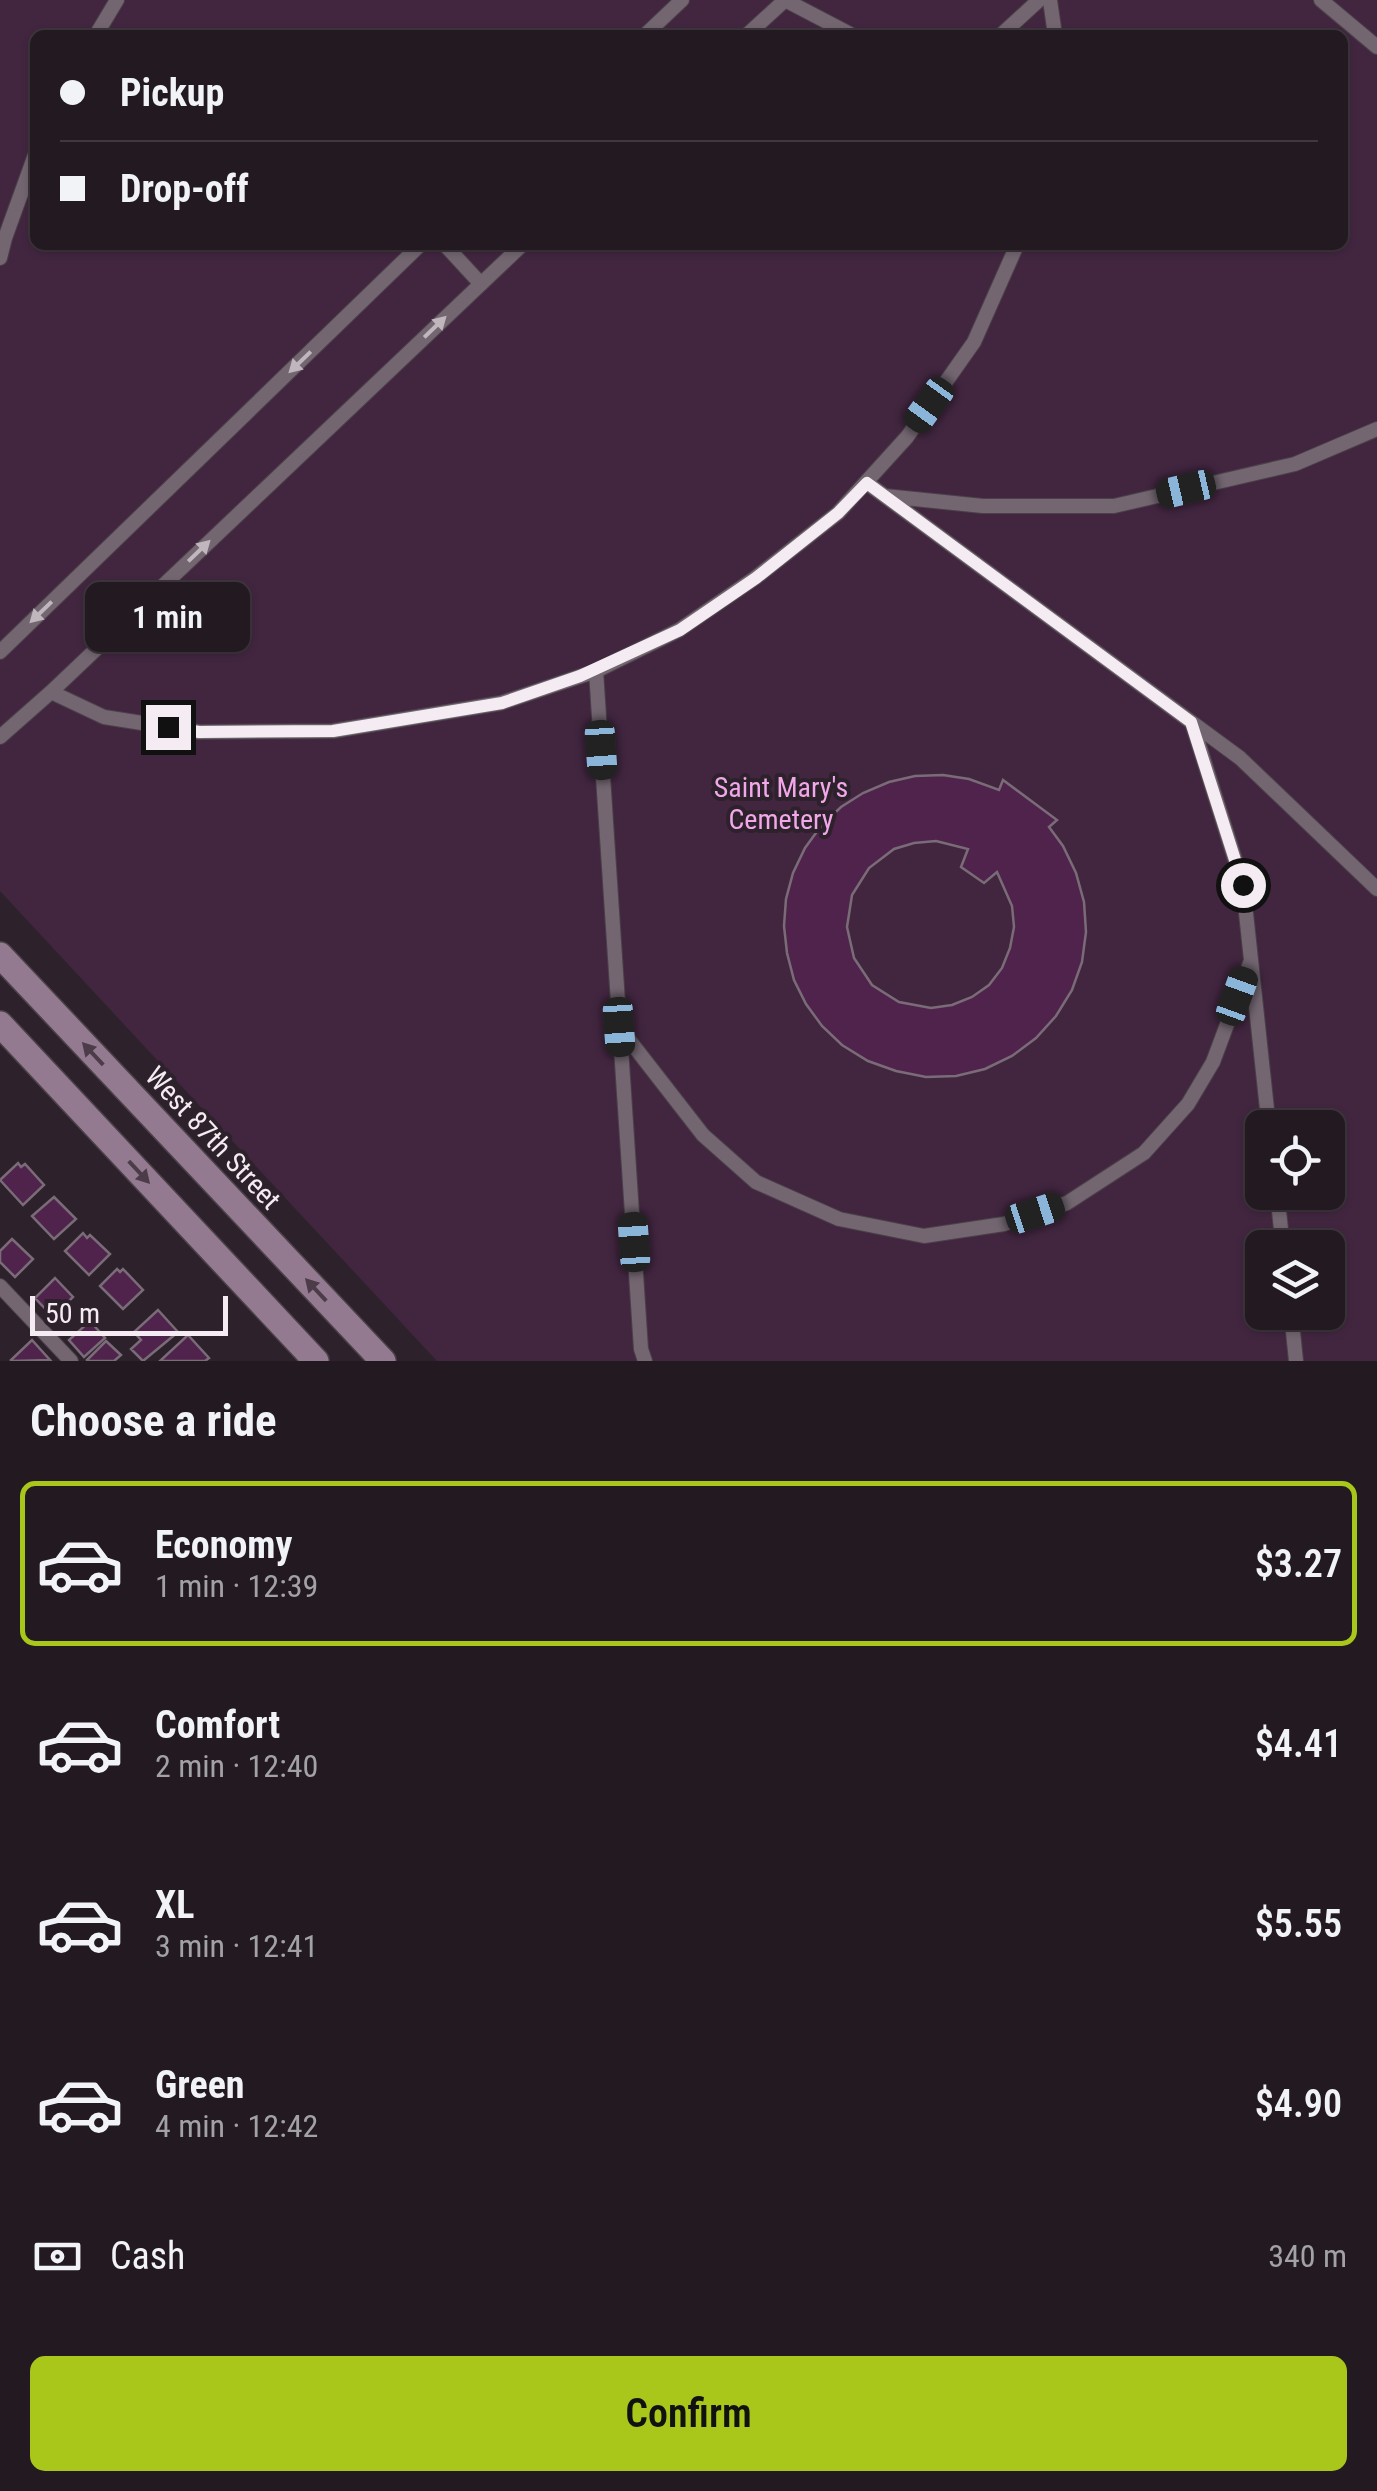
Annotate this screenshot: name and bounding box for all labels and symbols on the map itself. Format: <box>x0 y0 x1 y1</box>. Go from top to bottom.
one-way arrow <box>423 316 447 339</box>
one-way arrow <box>288 350 312 373</box>
car <box>899 372 959 438</box>
car <box>1153 468 1219 510</box>
one-way arrow <box>187 540 211 563</box>
callout: 1 min <box>86 582 250 652</box>
one-way arrow <box>30 600 54 623</box>
route end <box>146 705 191 750</box>
car <box>584 719 618 781</box>
park label: Saint Mary's Cemetery <box>714 771 848 836</box>
route start <box>1221 863 1266 908</box>
car <box>1213 963 1261 1029</box>
car <box>602 996 636 1058</box>
one-way arrow <box>82 1042 105 1066</box>
street label: West 87th Street <box>139 1060 287 1216</box>
one-way arrow <box>127 1160 150 1184</box>
car <box>1002 1189 1068 1237</box>
car <box>617 1211 651 1273</box>
one-way arrow <box>305 1278 328 1302</box>
scale bar <box>30 1291 228 1336</box>

